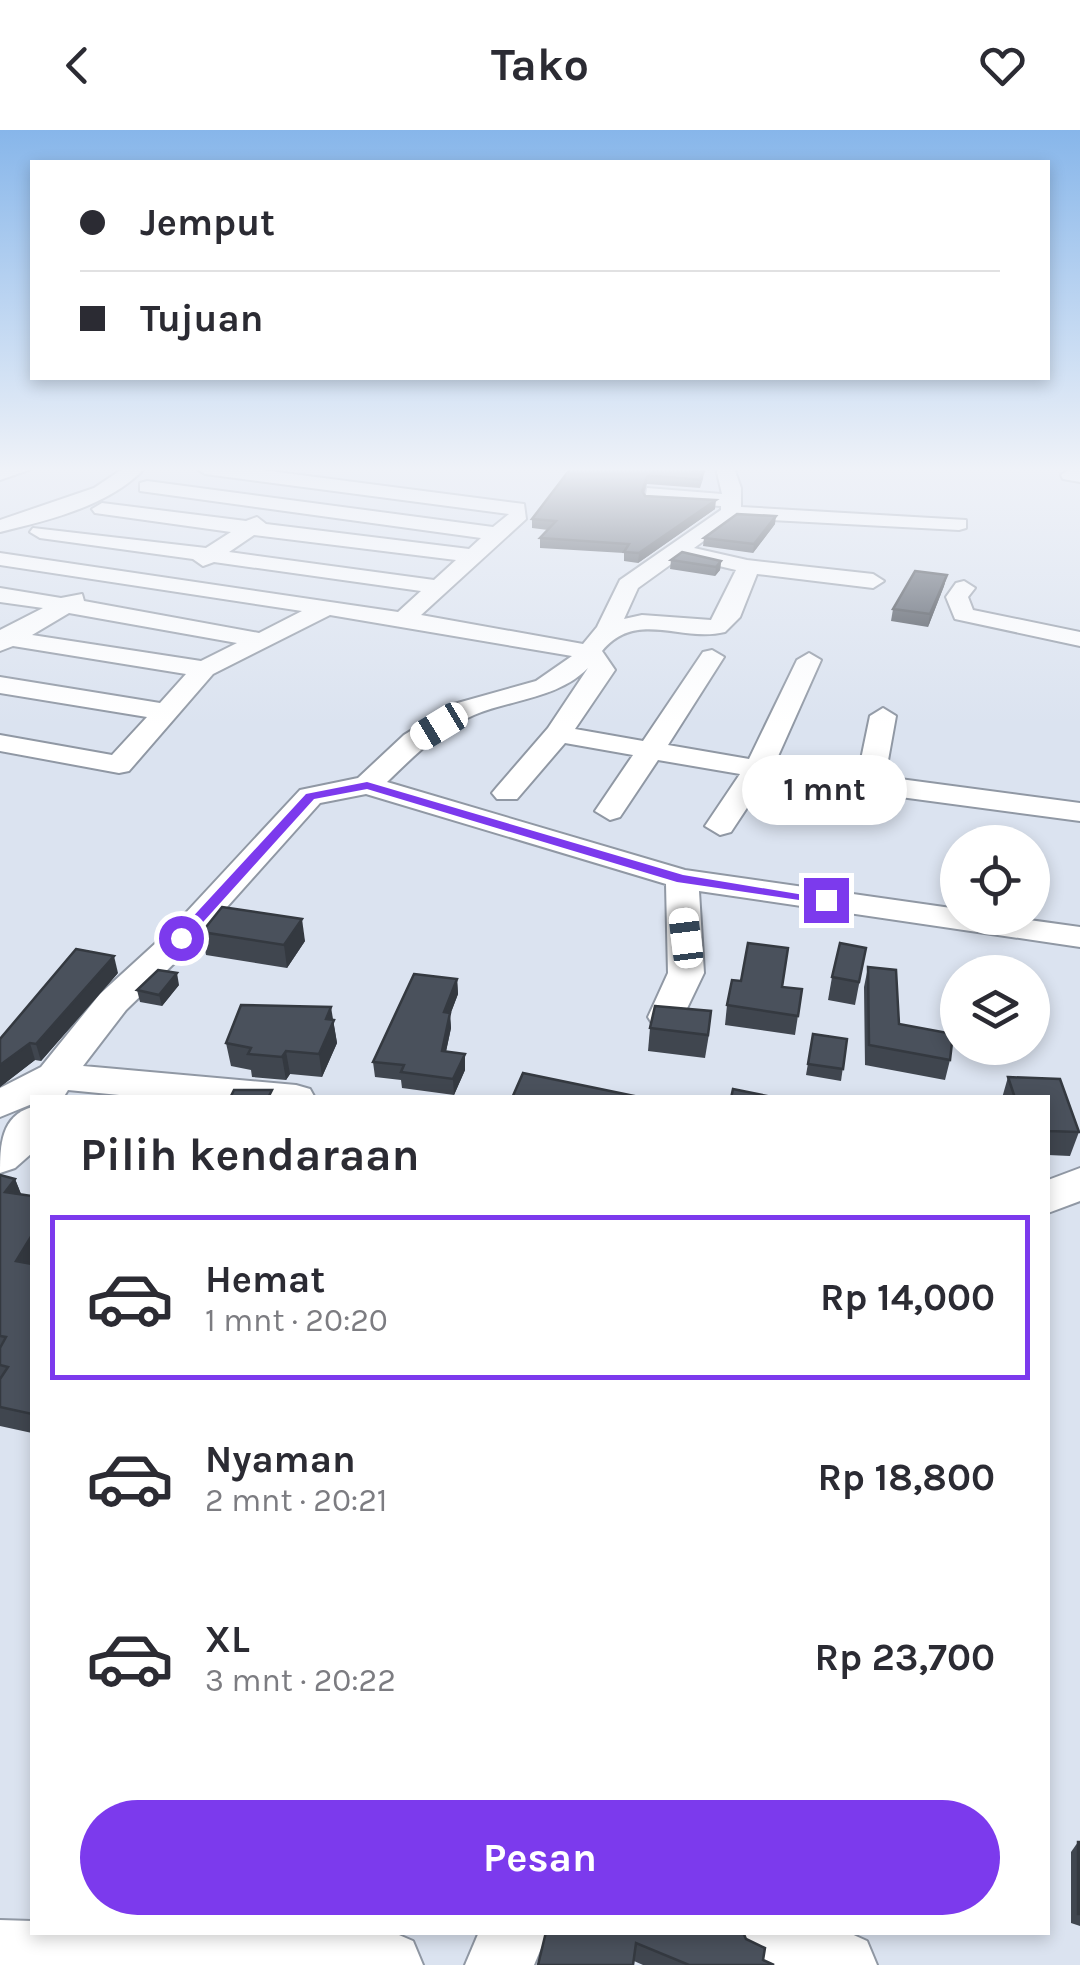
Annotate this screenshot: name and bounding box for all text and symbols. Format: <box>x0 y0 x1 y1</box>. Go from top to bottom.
icon: back <box>50 38 105 93</box>
icon: heart <box>975 38 1030 93</box>
text: Tako <box>491 39 589 91</box>
text: Jemput <box>140 200 275 245</box>
text: Tujuan <box>140 296 263 341</box>
car <box>406 698 472 754</box>
callout: 1 mnt <box>744 755 908 825</box>
text: 1 mnt <box>783 771 866 808</box>
map controls <box>940 825 1050 1065</box>
button: locate <box>940 825 1050 935</box>
route end <box>804 878 849 923</box>
car <box>667 906 705 970</box>
route start <box>159 916 204 961</box>
button: layers <box>940 955 1050 1065</box>
text: Pilih kendaraan <box>80 1129 420 1181</box>
icon: car <box>85 1253 175 1343</box>
text: Hemat <box>205 1257 325 1302</box>
text: Rp 14,000 <box>820 1275 995 1320</box>
text: 1 mnt · 20:20 <box>205 1302 388 1339</box>
icon: car <box>85 1433 175 1523</box>
text: Nyaman <box>205 1437 356 1482</box>
text: Rp 18,800 <box>817 1455 995 1500</box>
text: 2 mnt · 20:21 <box>205 1482 387 1519</box>
icon: car <box>85 1613 175 1703</box>
text: XL <box>205 1617 250 1662</box>
text: Rp 23,700 <box>815 1635 995 1680</box>
text: 3 mnt · 20:22 <box>205 1662 396 1699</box>
button: Pesan <box>80 1800 1000 1915</box>

